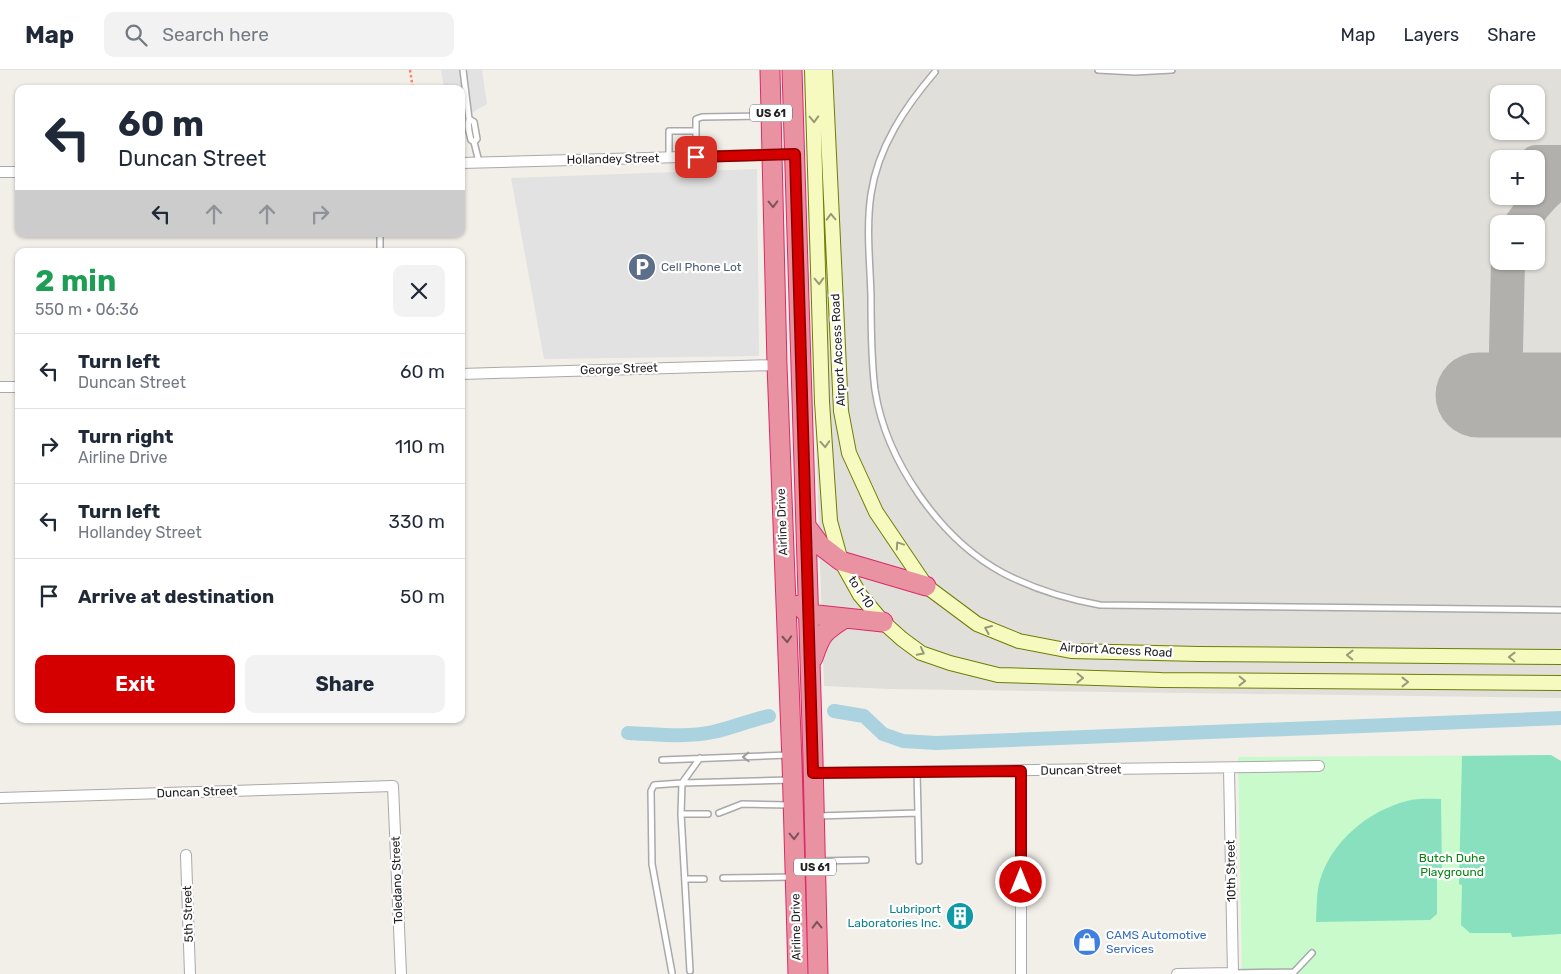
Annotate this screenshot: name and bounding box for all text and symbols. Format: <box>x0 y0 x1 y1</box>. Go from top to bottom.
search box <box>104 12 454 57</box>
text: Map <box>25 21 74 49</box>
icon: search <box>122 21 150 49</box>
text: Search here <box>162 23 269 46</box>
text: Map <box>1341 24 1376 46</box>
text: Layers <box>1404 24 1459 46</box>
text: Share <box>1487 24 1536 46</box>
map controls <box>1490 85 1545 270</box>
button: search <box>1490 85 1545 140</box>
text: 60 m <box>118 103 204 145</box>
road number: US 61 <box>750 104 792 122</box>
icon: left <box>35 105 100 170</box>
one-way arrow <box>809 115 819 123</box>
pin <box>675 136 717 178</box>
icon: arrive <box>682 143 710 171</box>
text: Duncan Street <box>118 145 266 172</box>
button: + <box>1490 150 1545 205</box>
street label: Hollandey Street <box>567 151 660 167</box>
icon: left <box>147 200 175 228</box>
icon: ahead <box>200 200 228 228</box>
icon: ahead <box>253 200 281 228</box>
icon: right <box>306 200 334 228</box>
one-way arrow <box>768 200 778 208</box>
one-way arrow <box>826 213 837 221</box>
button: − <box>1490 215 1545 270</box>
parking icon: Cell Phone Lot <box>627 252 657 282</box>
place label: Cell Phone Lot <box>661 260 742 274</box>
text: 2 min <box>35 263 116 299</box>
button: close <box>393 265 445 317</box>
one-way arrow <box>813 277 824 285</box>
street label: Airport Access Road <box>828 293 848 407</box>
text: 550 m · 06:36 <box>35 300 139 319</box>
text: Turn left <box>78 350 160 373</box>
icon: left <box>35 357 63 385</box>
text: 60 m <box>400 360 445 383</box>
street label: George Street <box>580 361 658 377</box>
text: Duncan Street <box>78 373 186 392</box>
text: Turn right <box>78 425 173 448</box>
icon: right <box>35 432 63 460</box>
text: 110 m <box>395 435 445 458</box>
one-way arrow <box>820 440 831 448</box>
text: Airline Drive <box>78 448 168 467</box>
street label: Airline Drive <box>774 488 790 556</box>
text: Turn left <box>78 500 160 523</box>
icon: left <box>35 507 63 535</box>
text: 330 m <box>389 510 445 533</box>
text: Hollandey Street <box>78 523 202 542</box>
one-way arrow <box>896 542 905 551</box>
street label: to I-10 <box>845 573 877 611</box>
icon: arrive <box>35 582 63 610</box>
text: Arrive at destination <box>78 585 274 608</box>
text: 50 m <box>400 585 445 608</box>
one-way arrow <box>984 624 993 635</box>
one-way arrow <box>781 635 792 643</box>
street label: Airport Access Road <box>1059 640 1173 660</box>
one-way arrow <box>916 646 925 656</box>
one-way arrow <box>1346 650 1354 660</box>
one-way arrow <box>1508 652 1516 662</box>
button: Exit <box>35 655 235 713</box>
button: Share <box>245 655 445 713</box>
one-way arrow <box>1076 673 1084 683</box>
one-way arrow <box>1239 676 1247 686</box>
one-way arrow <box>1402 677 1409 687</box>
one-way arrow <box>742 751 750 762</box>
street label: Duncan Street <box>1040 762 1122 778</box>
street label: Duncan Street <box>156 784 238 800</box>
one-way arrow <box>789 832 799 840</box>
street label: Toledano Street <box>388 836 406 924</box>
street label: 10th Street <box>1223 839 1239 902</box>
park label: Butch Duhe Playground <box>1419 851 1485 879</box>
position arrow <box>994 855 1046 907</box>
road number: US 61 <box>794 859 836 876</box>
street label: 5th Street <box>180 885 196 943</box>
street label: Airline Drive <box>788 893 804 961</box>
building icon: Lubriport Laboratories Inc. <box>945 901 975 931</box>
place label: Lubriport Laboratories Inc. <box>848 902 941 930</box>
one-way arrow <box>811 921 822 929</box>
shop icon: CAMS Automotive Services <box>1072 927 1102 957</box>
place label: CAMS Automotive Services <box>1106 928 1207 956</box>

